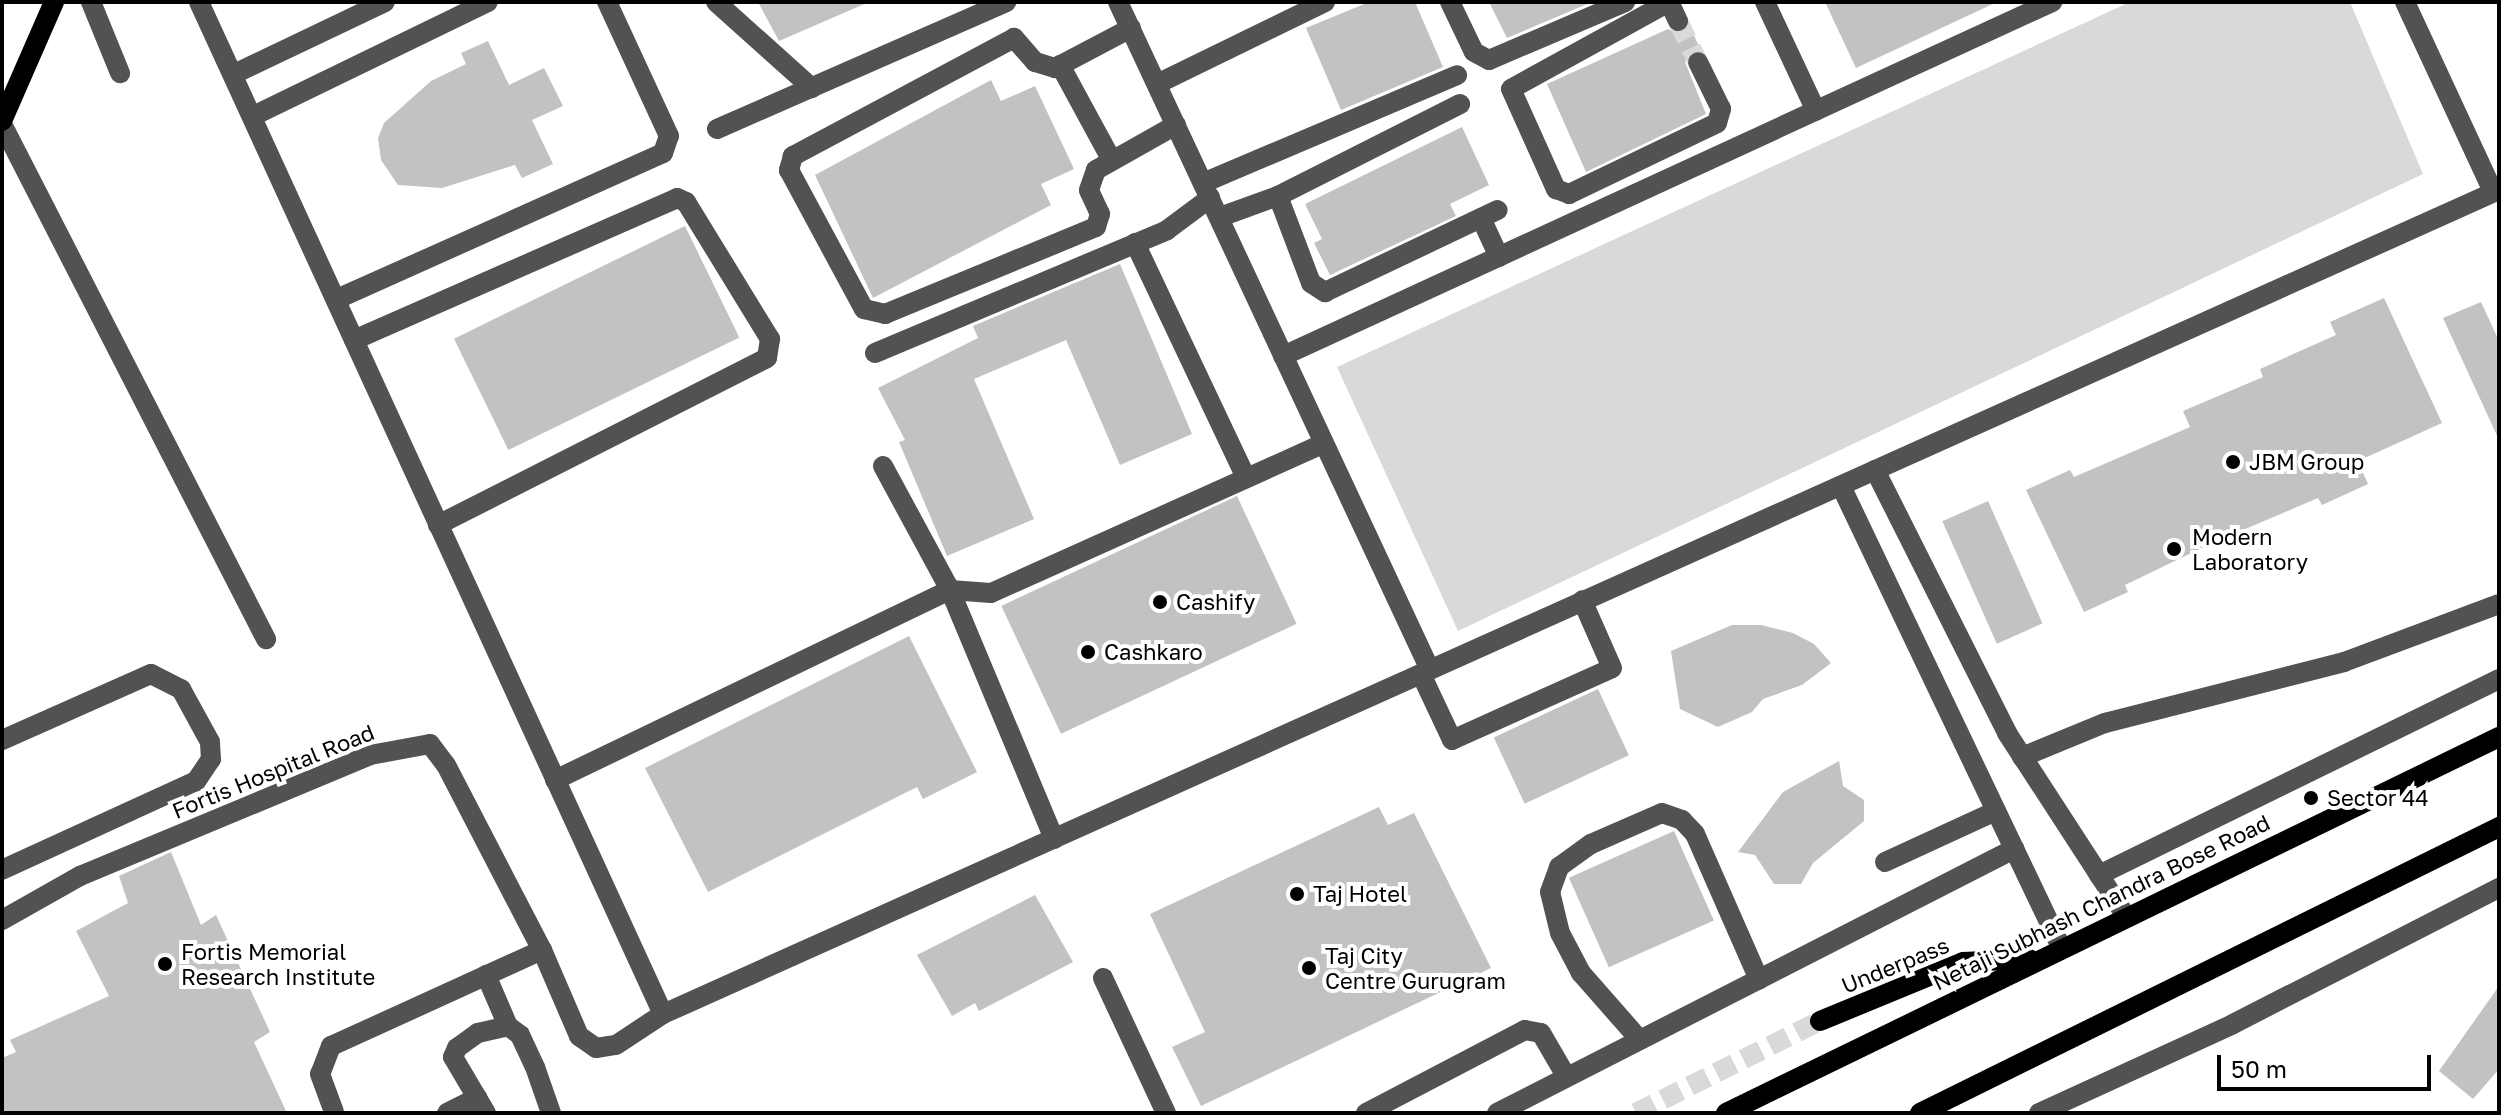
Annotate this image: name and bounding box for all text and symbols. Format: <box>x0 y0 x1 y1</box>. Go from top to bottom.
place label: JBM Group <box>2249 449 2364 475</box>
marker: JBM Group <box>2224 453 2242 471</box>
place label: Modern Laboratory <box>2192 523 2308 574</box>
marker: Modern Laboratory <box>2163 538 2185 560</box>
place label: Cashify <box>1176 589 1255 615</box>
marker: Cashify <box>1151 593 1169 611</box>
place label: Cashkaro <box>1104 639 1203 665</box>
marker: Cashkaro <box>1079 643 1097 661</box>
street label: Fortis Hospital Road <box>168 718 378 824</box>
place label: Sector 44 <box>2327 785 2429 811</box>
marker: Sector 44 <box>2302 789 2320 807</box>
street label: Netaji Subhash Chandra Bose Road <box>1928 809 2274 995</box>
place label: Taj Hotel <box>1313 881 1407 907</box>
marker: Taj Hotel <box>1288 885 1306 903</box>
street label: Underpass <box>1837 931 1953 999</box>
place label: Fortis Memorial Research Institute <box>181 938 375 990</box>
place label: Taj City Centre Gurugram <box>1325 942 1506 994</box>
marker: Fortis Memorial Research Institute <box>156 955 174 973</box>
marker: Taj City Centre Gurugram <box>1300 959 1318 977</box>
scale bar <box>2221 1039 2435 1089</box>
text: 50 m <box>2231 1054 2287 1083</box>

